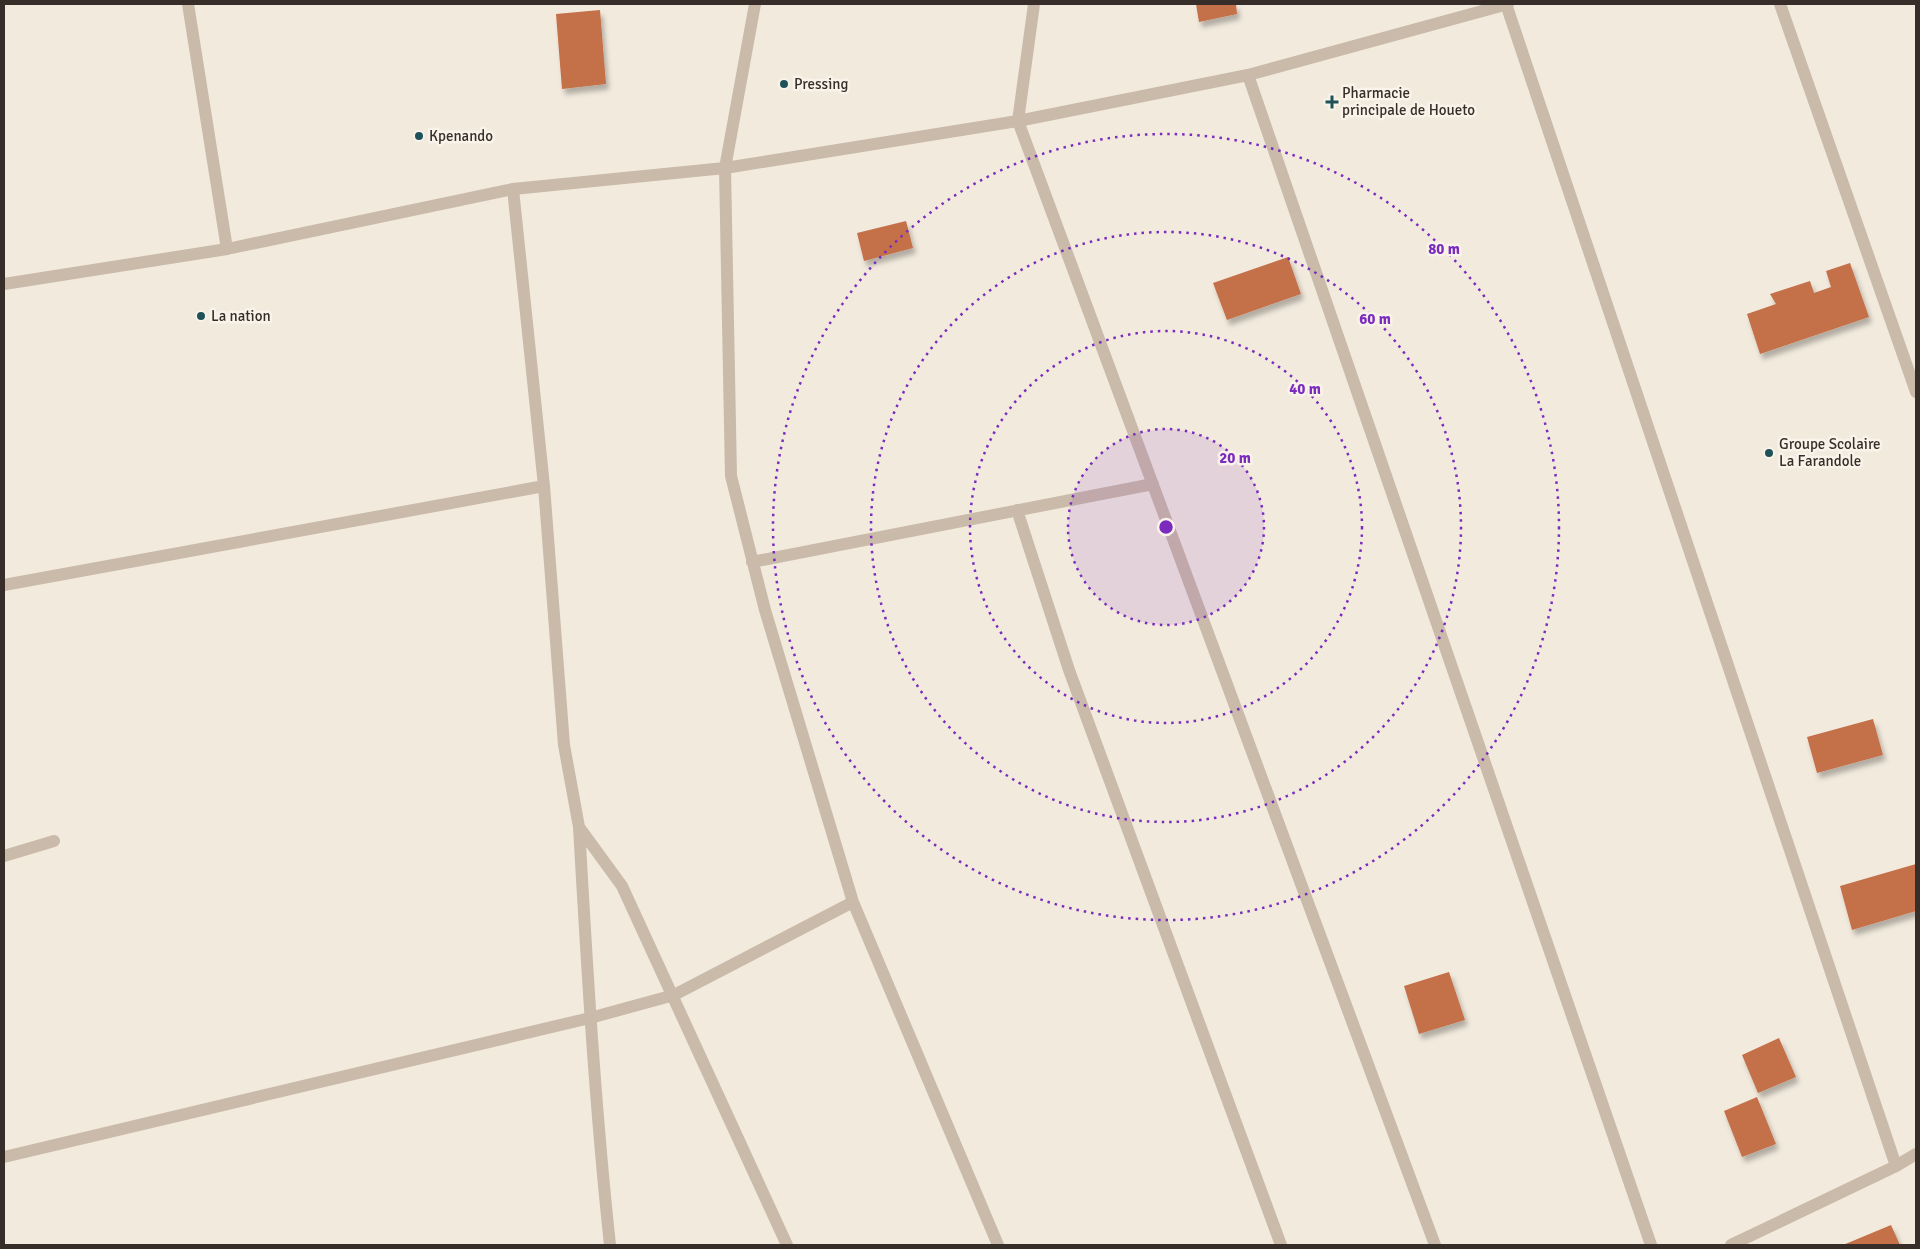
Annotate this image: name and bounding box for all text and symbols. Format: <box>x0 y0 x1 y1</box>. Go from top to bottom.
place label: Pressing <box>794 75 848 93</box>
marker: Pressing <box>778 78 790 90</box>
place label: Pharmacie principale de Houeto <box>1342 84 1475 119</box>
marker: Pharmacie principale de Houeto <box>1326 96 1338 108</box>
place label: Kpenando <box>429 127 493 145</box>
marker: Kpenando <box>413 130 425 142</box>
text: 80 m <box>1428 240 1460 258</box>
place label: La nation <box>211 307 271 325</box>
marker: La nation <box>195 310 207 322</box>
text: 60 m <box>1359 310 1391 328</box>
text: 40 m <box>1289 380 1321 398</box>
place label: Groupe Scolaire La Farandole <box>1779 435 1881 470</box>
marker: Groupe Scolaire La Farandole <box>1763 447 1775 459</box>
text: 20 m <box>1219 449 1251 467</box>
centre of rings <box>1157 518 1175 536</box>

